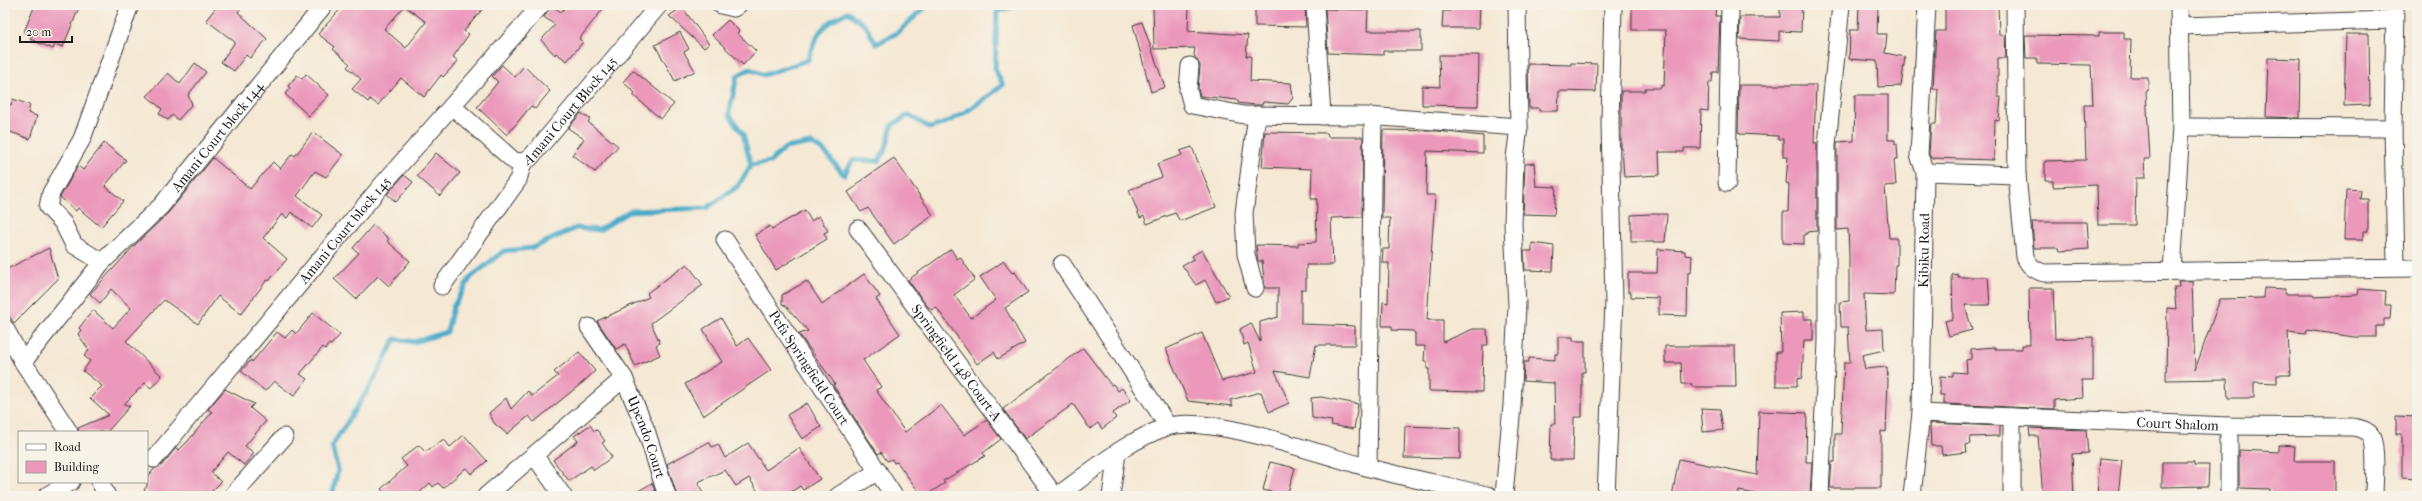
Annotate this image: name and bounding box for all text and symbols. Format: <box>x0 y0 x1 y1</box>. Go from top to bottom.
scale bar <box>20 18 72 44</box>
text: 20 m <box>26 25 51 39</box>
street label: Amani Court Block 145 <box>520 53 621 169</box>
street label: Amani Court block 144 <box>167 78 268 196</box>
street label: Amani Court block 145 <box>295 173 395 288</box>
street label: Kibiku Road <box>1915 213 1933 288</box>
street label: Springfield 148 Court-A <box>907 301 1005 425</box>
street label: Pefa Springfield Court <box>765 307 853 429</box>
street label: Upendo Court <box>623 393 669 480</box>
street label: Court Shalom <box>2136 414 2220 435</box>
legend <box>18 431 148 483</box>
text: Road <box>54 440 81 454</box>
text: Building <box>54 460 99 474</box>

